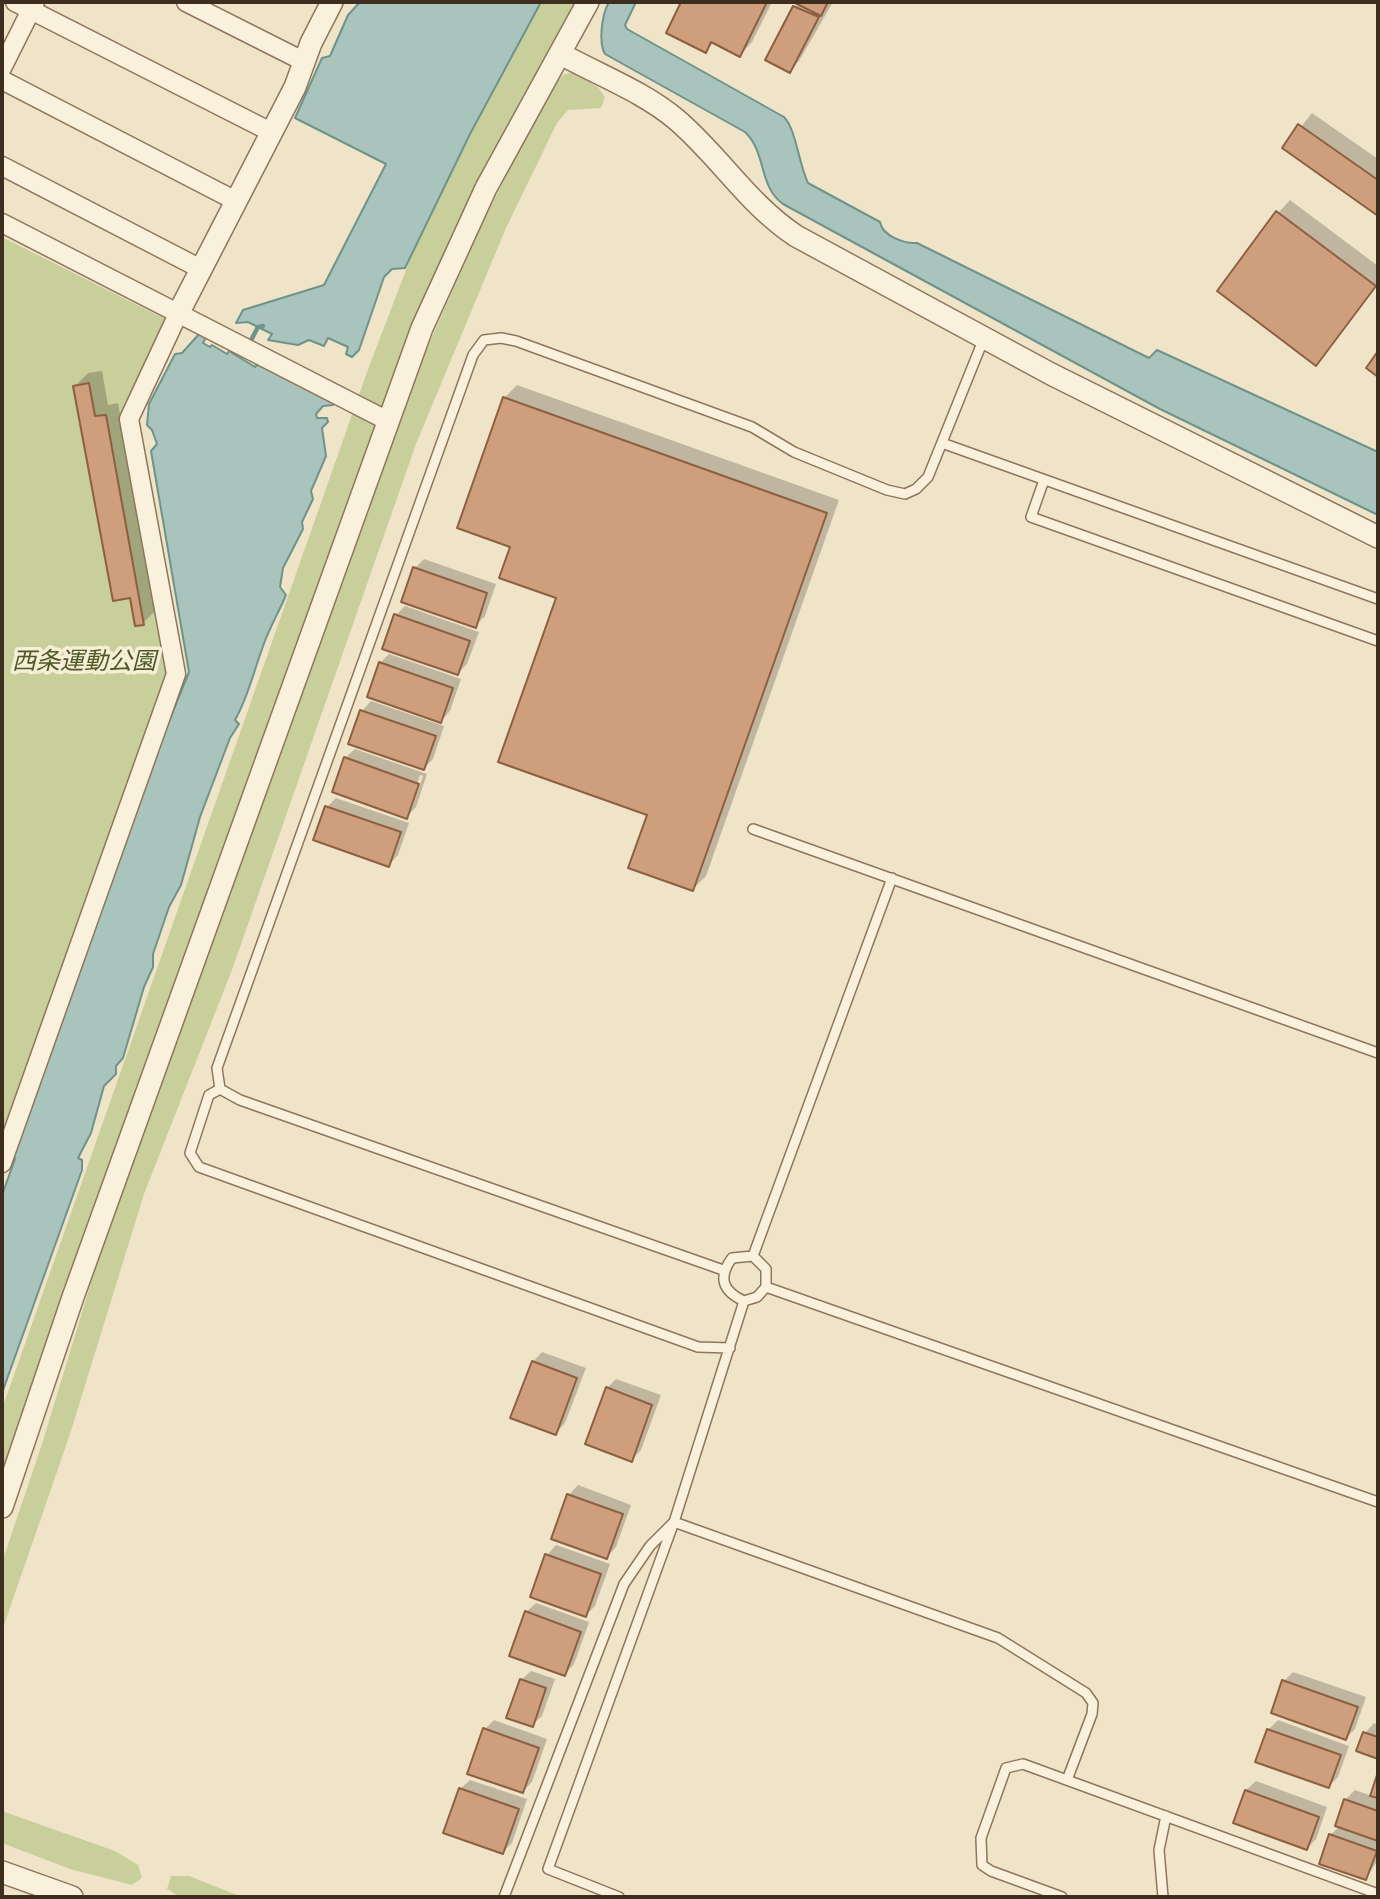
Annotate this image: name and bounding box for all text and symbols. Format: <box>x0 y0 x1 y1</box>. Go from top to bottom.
park label: 西条運動公園 <box>12 650 156 678</box>

